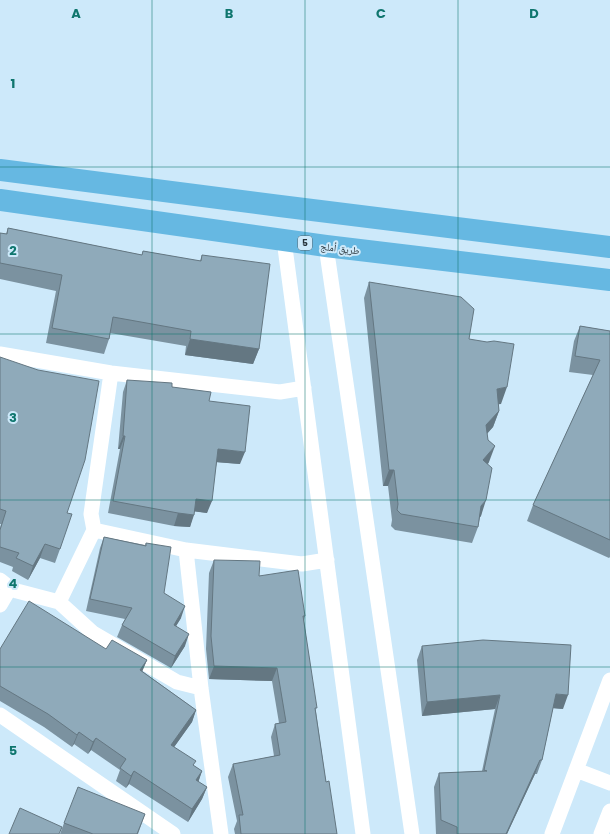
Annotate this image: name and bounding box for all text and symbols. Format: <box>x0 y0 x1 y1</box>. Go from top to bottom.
text: A <box>71 4 81 23</box>
text: B <box>225 4 234 23</box>
text: C <box>376 4 386 23</box>
text: D <box>529 4 539 23</box>
text: 1 <box>11 74 15 93</box>
road number: 5 <box>298 236 312 250</box>
street label: طريق أملج <box>320 239 361 258</box>
text: 2 <box>9 241 17 260</box>
text: 3 <box>9 408 17 427</box>
text: 4 <box>9 574 18 593</box>
text: 5 <box>9 741 17 760</box>

